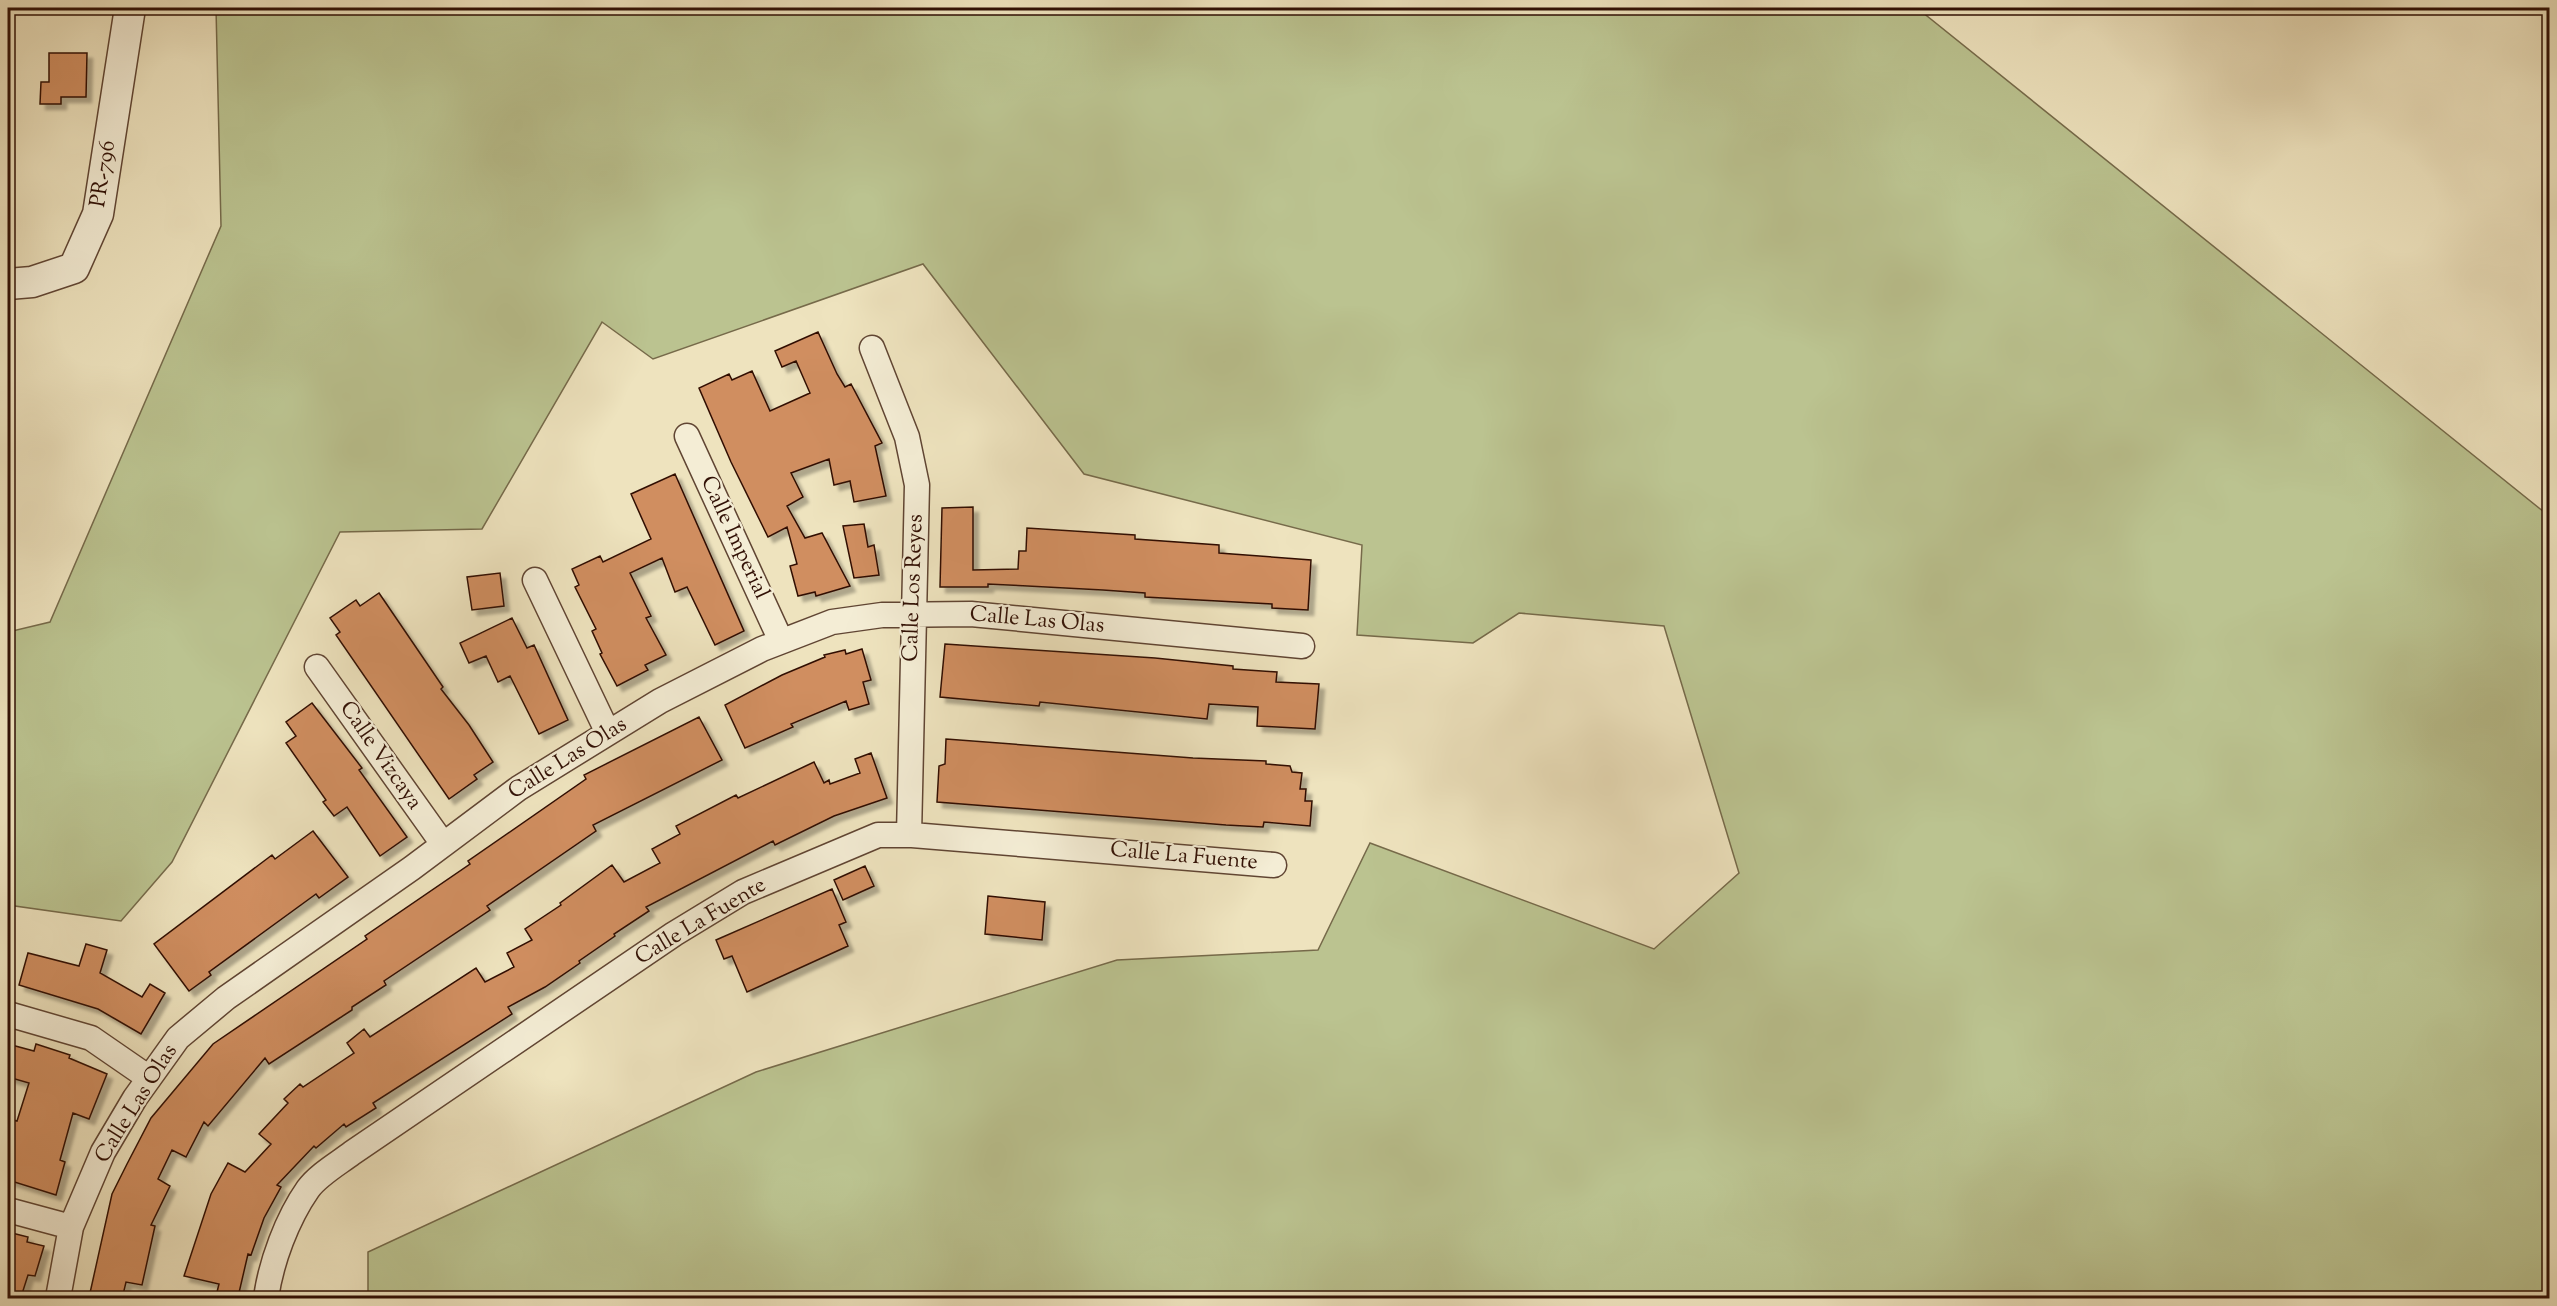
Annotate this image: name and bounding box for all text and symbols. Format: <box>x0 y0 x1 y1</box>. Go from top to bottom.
street label: PR-796 <box>83 138 125 210</box>
street label: Calle Imperial <box>691 471 777 605</box>
street label: Calle Los Reyes <box>895 514 933 662</box>
street label: Calle Las Olas <box>968 599 1106 643</box>
street label: Calle Vizcaya <box>331 695 429 817</box>
street label: Calle Las Olas <box>502 710 634 808</box>
street label: Calle La Fuente <box>1109 835 1259 879</box>
street label: Calle La Fuente <box>629 870 773 974</box>
street label: Calle Las Olas <box>88 1038 186 1170</box>

